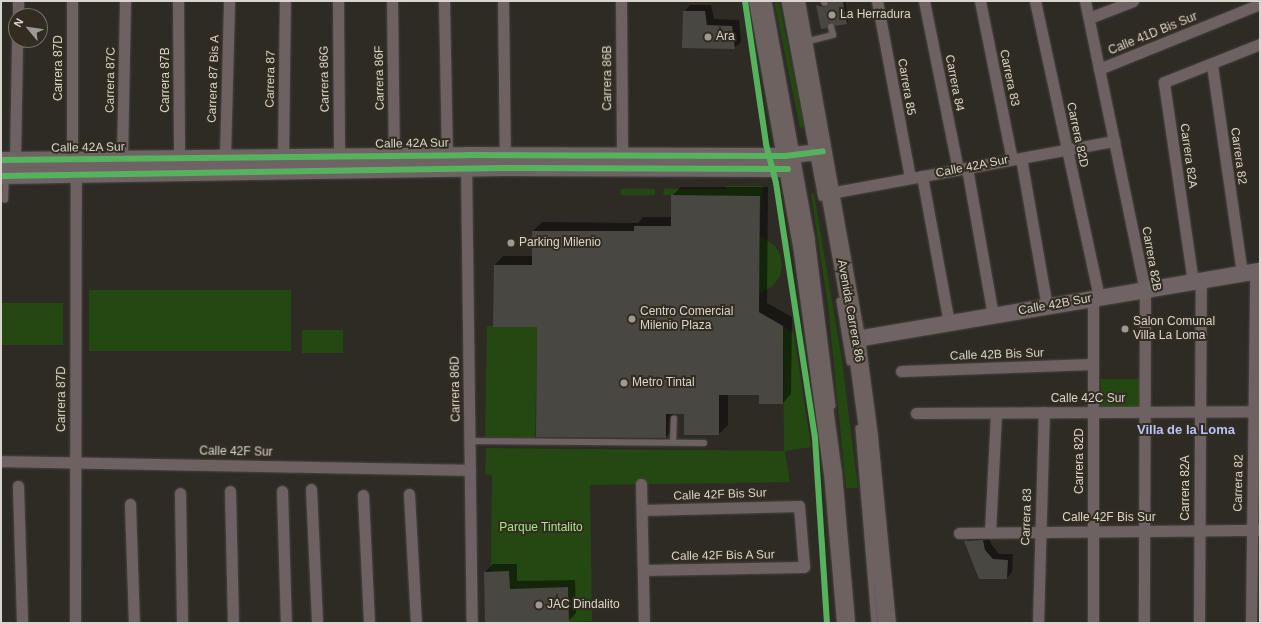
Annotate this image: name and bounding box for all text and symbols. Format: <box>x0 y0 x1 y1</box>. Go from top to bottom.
north arrow <box>8 8 48 48</box>
place label: La Herradura <box>840 8 911 22</box>
marker: La Herradura <box>827 10 837 20</box>
street label: Calle 41D Bis Sur <box>1106 10 1200 58</box>
text: N <box>11 16 26 29</box>
place label: Ara <box>716 30 735 44</box>
marker: Ara <box>703 32 713 42</box>
street label: Carrera 87 Bis A <box>205 34 223 124</box>
street label: Carrera 87D <box>52 35 66 101</box>
street label: Carrera 86B <box>601 45 615 111</box>
street label: Carrera 86G <box>317 46 333 112</box>
street label: Carrera 86F <box>372 46 388 110</box>
street label: Carrera 87C <box>103 47 119 113</box>
street label: Carrera 87B <box>159 47 173 113</box>
street label: Carrera 83 <box>996 48 1022 108</box>
street label: Carrera 87 <box>263 50 279 108</box>
street label: Carrera 84 <box>941 53 967 113</box>
street label: Carrera 85 <box>894 58 918 116</box>
street label: Carrera 82D <box>1063 101 1091 169</box>
street label: Carrera 82A <box>1176 123 1200 189</box>
street label: Carrera 82 <box>1227 127 1249 185</box>
street label: Calle 42A Sur <box>375 136 449 152</box>
street label: Calle 42A Sur <box>51 140 125 156</box>
street label: Calle 42A Sur <box>934 153 1010 181</box>
street label: Carrera 82B <box>1138 226 1164 292</box>
place label: Parking Milenio <box>519 236 601 250</box>
marker: Parking Milenio <box>506 238 516 248</box>
street label: Avenida Carrera 86 <box>834 259 866 363</box>
street label: Calle 42B Sur <box>1017 291 1093 319</box>
place label: Centro Comercial Milenio Plaza <box>640 305 733 333</box>
marker: Centro Comercial Milenio Plaza <box>627 314 637 324</box>
place label: Salon Comunal Villa La Loma <box>1133 315 1215 343</box>
marker: Salon Comunal Villa La Loma <box>1120 324 1130 334</box>
street label: Calle 42B Bis Sur <box>950 346 1044 364</box>
street label: Carrera 86D <box>448 356 464 422</box>
street label: Carrera 87D <box>55 366 69 432</box>
place label: Metro Tintal <box>632 376 695 390</box>
marker: Metro Tintal <box>619 378 629 388</box>
street label: Calle 42C Sur <box>1051 392 1125 406</box>
district label: Villa de la Loma <box>1137 422 1235 438</box>
street label: Carrera 82D <box>1073 428 1087 494</box>
street label: Calle 42F Sur <box>199 444 273 460</box>
street label: Carrera 82 <box>1231 454 1247 512</box>
street label: Carrera 82A <box>1179 455 1193 521</box>
street label: Calle 42F Bis Sur <box>673 486 767 504</box>
street label: Carrera 83 <box>1019 488 1035 546</box>
street label: Calle 42F Bis Sur <box>1062 511 1156 525</box>
park label: Parque Tintalito <box>499 521 583 535</box>
street label: Calle 42F Bis A Sur <box>671 548 775 564</box>
place label: JAC Dindalito <box>547 598 620 612</box>
marker: JAC Dindalito <box>534 600 544 610</box>

